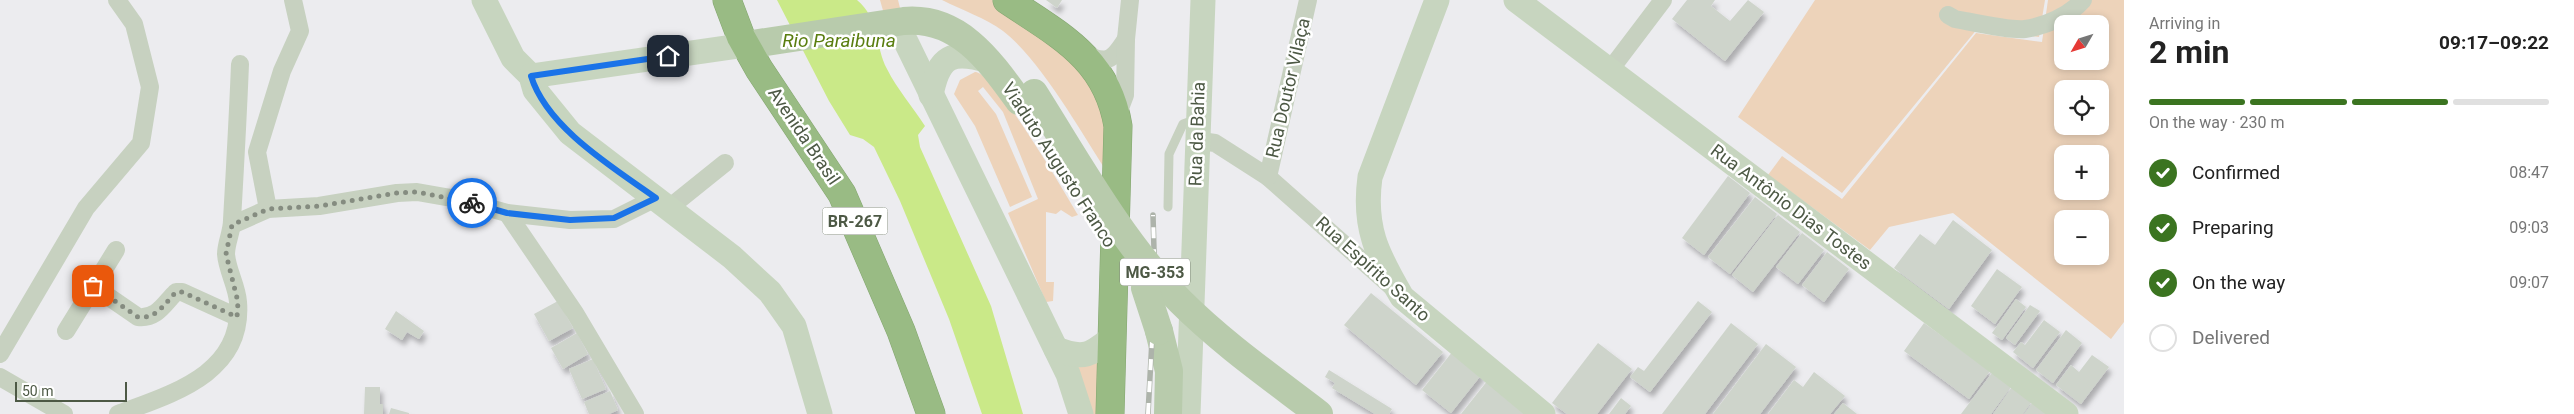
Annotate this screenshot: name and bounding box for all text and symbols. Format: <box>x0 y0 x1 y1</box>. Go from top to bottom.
text: Arriving in <box>2149 14 2220 33</box>
north arrow <box>2054 15 2109 70</box>
map controls <box>2054 15 2109 265</box>
street label: Rua Doutor Vilaça <box>1261 16 1314 160</box>
water label: Rio Paraibuna <box>782 29 896 52</box>
text: 09:17–09:22 <box>2439 31 2549 54</box>
text: 2 min <box>2149 33 2229 71</box>
pin <box>647 35 689 77</box>
icon: home <box>654 42 682 70</box>
street label: Viaduto Augusto Franco <box>998 78 1121 251</box>
button: locate <box>2054 80 2109 135</box>
street label: Rua da Bahia <box>1184 81 1209 187</box>
street label: Avenida Brasil <box>764 83 845 188</box>
text: On the way · 230 m <box>2149 113 2285 132</box>
street label: Rua Antônio Dias Tostes <box>1707 139 1876 274</box>
button: + <box>2054 145 2109 200</box>
icon: check <box>2149 159 2177 187</box>
text: Confirmed <box>2192 161 2280 184</box>
text: 08:47 <box>2509 163 2549 182</box>
courier <box>447 178 497 228</box>
icon: bike <box>458 189 486 217</box>
road number: BR-267 <box>822 208 888 235</box>
button: − <box>2054 210 2109 265</box>
street label: Rua Espírito Santo <box>1312 212 1435 326</box>
icon: check <box>2149 214 2177 242</box>
text: Preparing <box>2192 216 2274 239</box>
text: 09:03 <box>2509 218 2549 237</box>
road number: MG-353 <box>1120 258 1190 286</box>
pin <box>72 265 114 307</box>
icon: check <box>2149 269 2177 297</box>
text: On the way <box>2192 271 2285 294</box>
icon: bag <box>79 272 107 300</box>
text: 09:07 <box>2509 273 2549 292</box>
text: Delivered <box>2192 326 2270 349</box>
scale bar <box>15 379 128 402</box>
text: 50 m <box>22 383 54 399</box>

